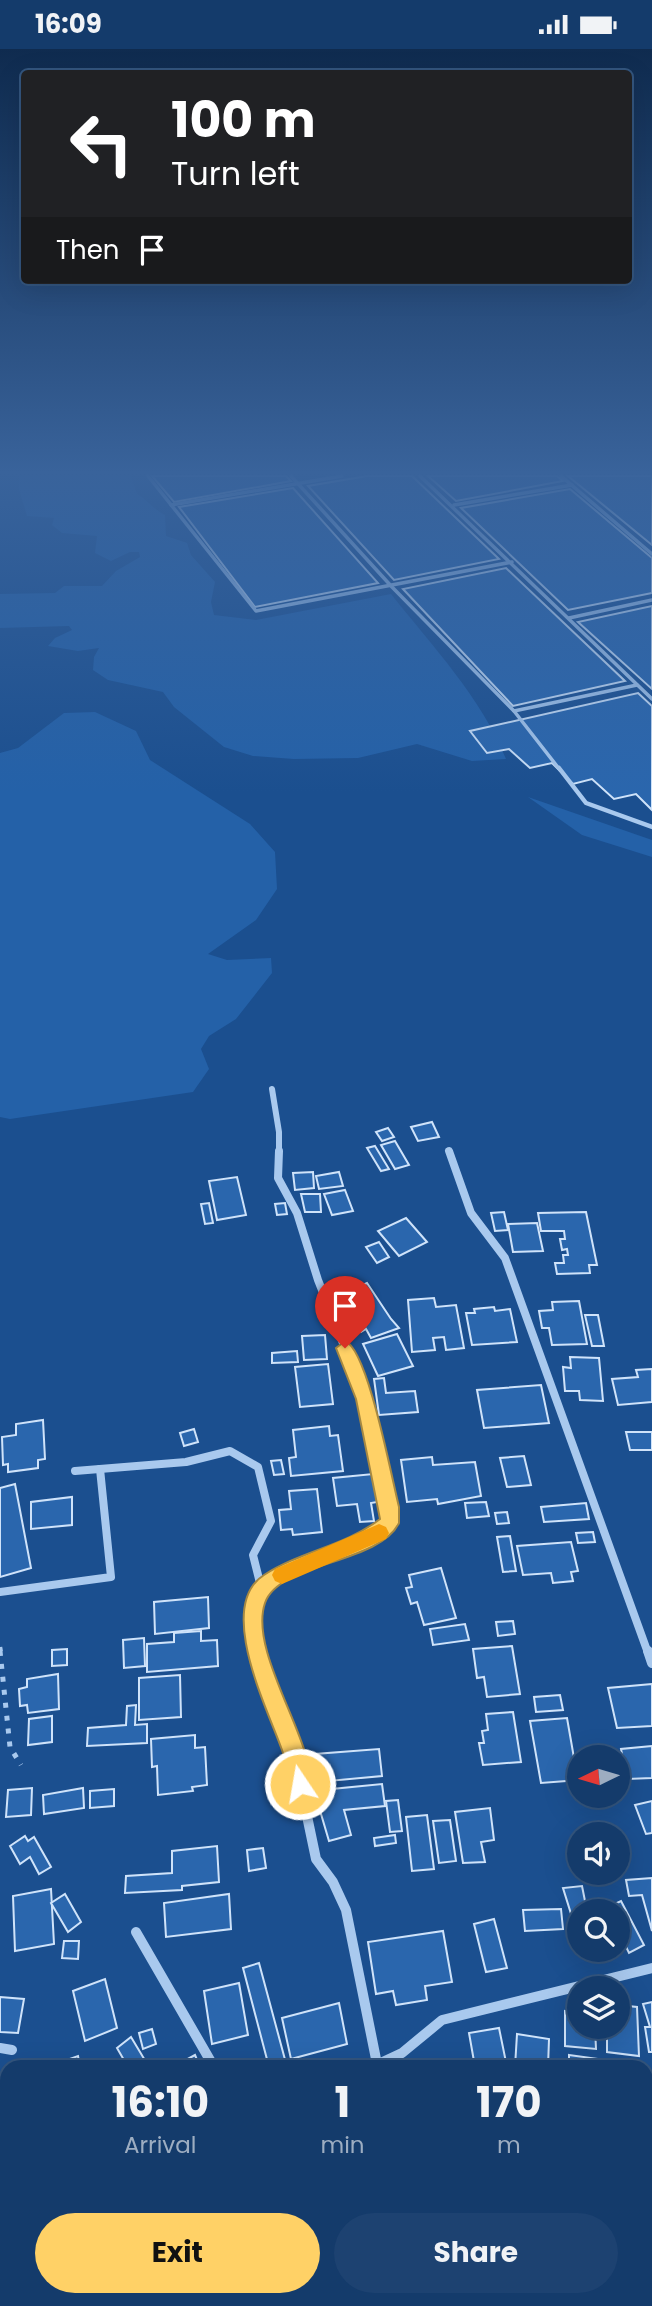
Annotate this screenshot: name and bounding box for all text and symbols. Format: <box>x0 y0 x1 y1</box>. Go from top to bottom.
text: 16:09 <box>35 6 102 42</box>
text: 100 m <box>171 86 316 154</box>
icon: left <box>56 98 147 189</box>
text: Turn left <box>171 151 300 196</box>
icon: arrive <box>133 231 171 269</box>
text: Then <box>56 232 119 268</box>
pin <box>315 1276 375 1348</box>
icon: arrive <box>326 1287 364 1325</box>
north arrow <box>567 1745 630 1808</box>
map controls <box>567 1745 630 2039</box>
position arrow <box>263 1747 337 1821</box>
button: sound <box>567 1822 630 1885</box>
button: search <box>567 1899 630 1962</box>
button: layers <box>567 1976 630 2039</box>
text: 16:10 <box>111 2073 209 2132</box>
text: 1 <box>335 2073 350 2132</box>
text: 170 <box>476 2073 542 2132</box>
text: Arrival <box>124 2129 196 2161</box>
text: min <box>320 2129 365 2161</box>
text: m <box>497 2129 521 2161</box>
button: Exit <box>35 2213 320 2293</box>
button: Share <box>334 2213 618 2293</box>

